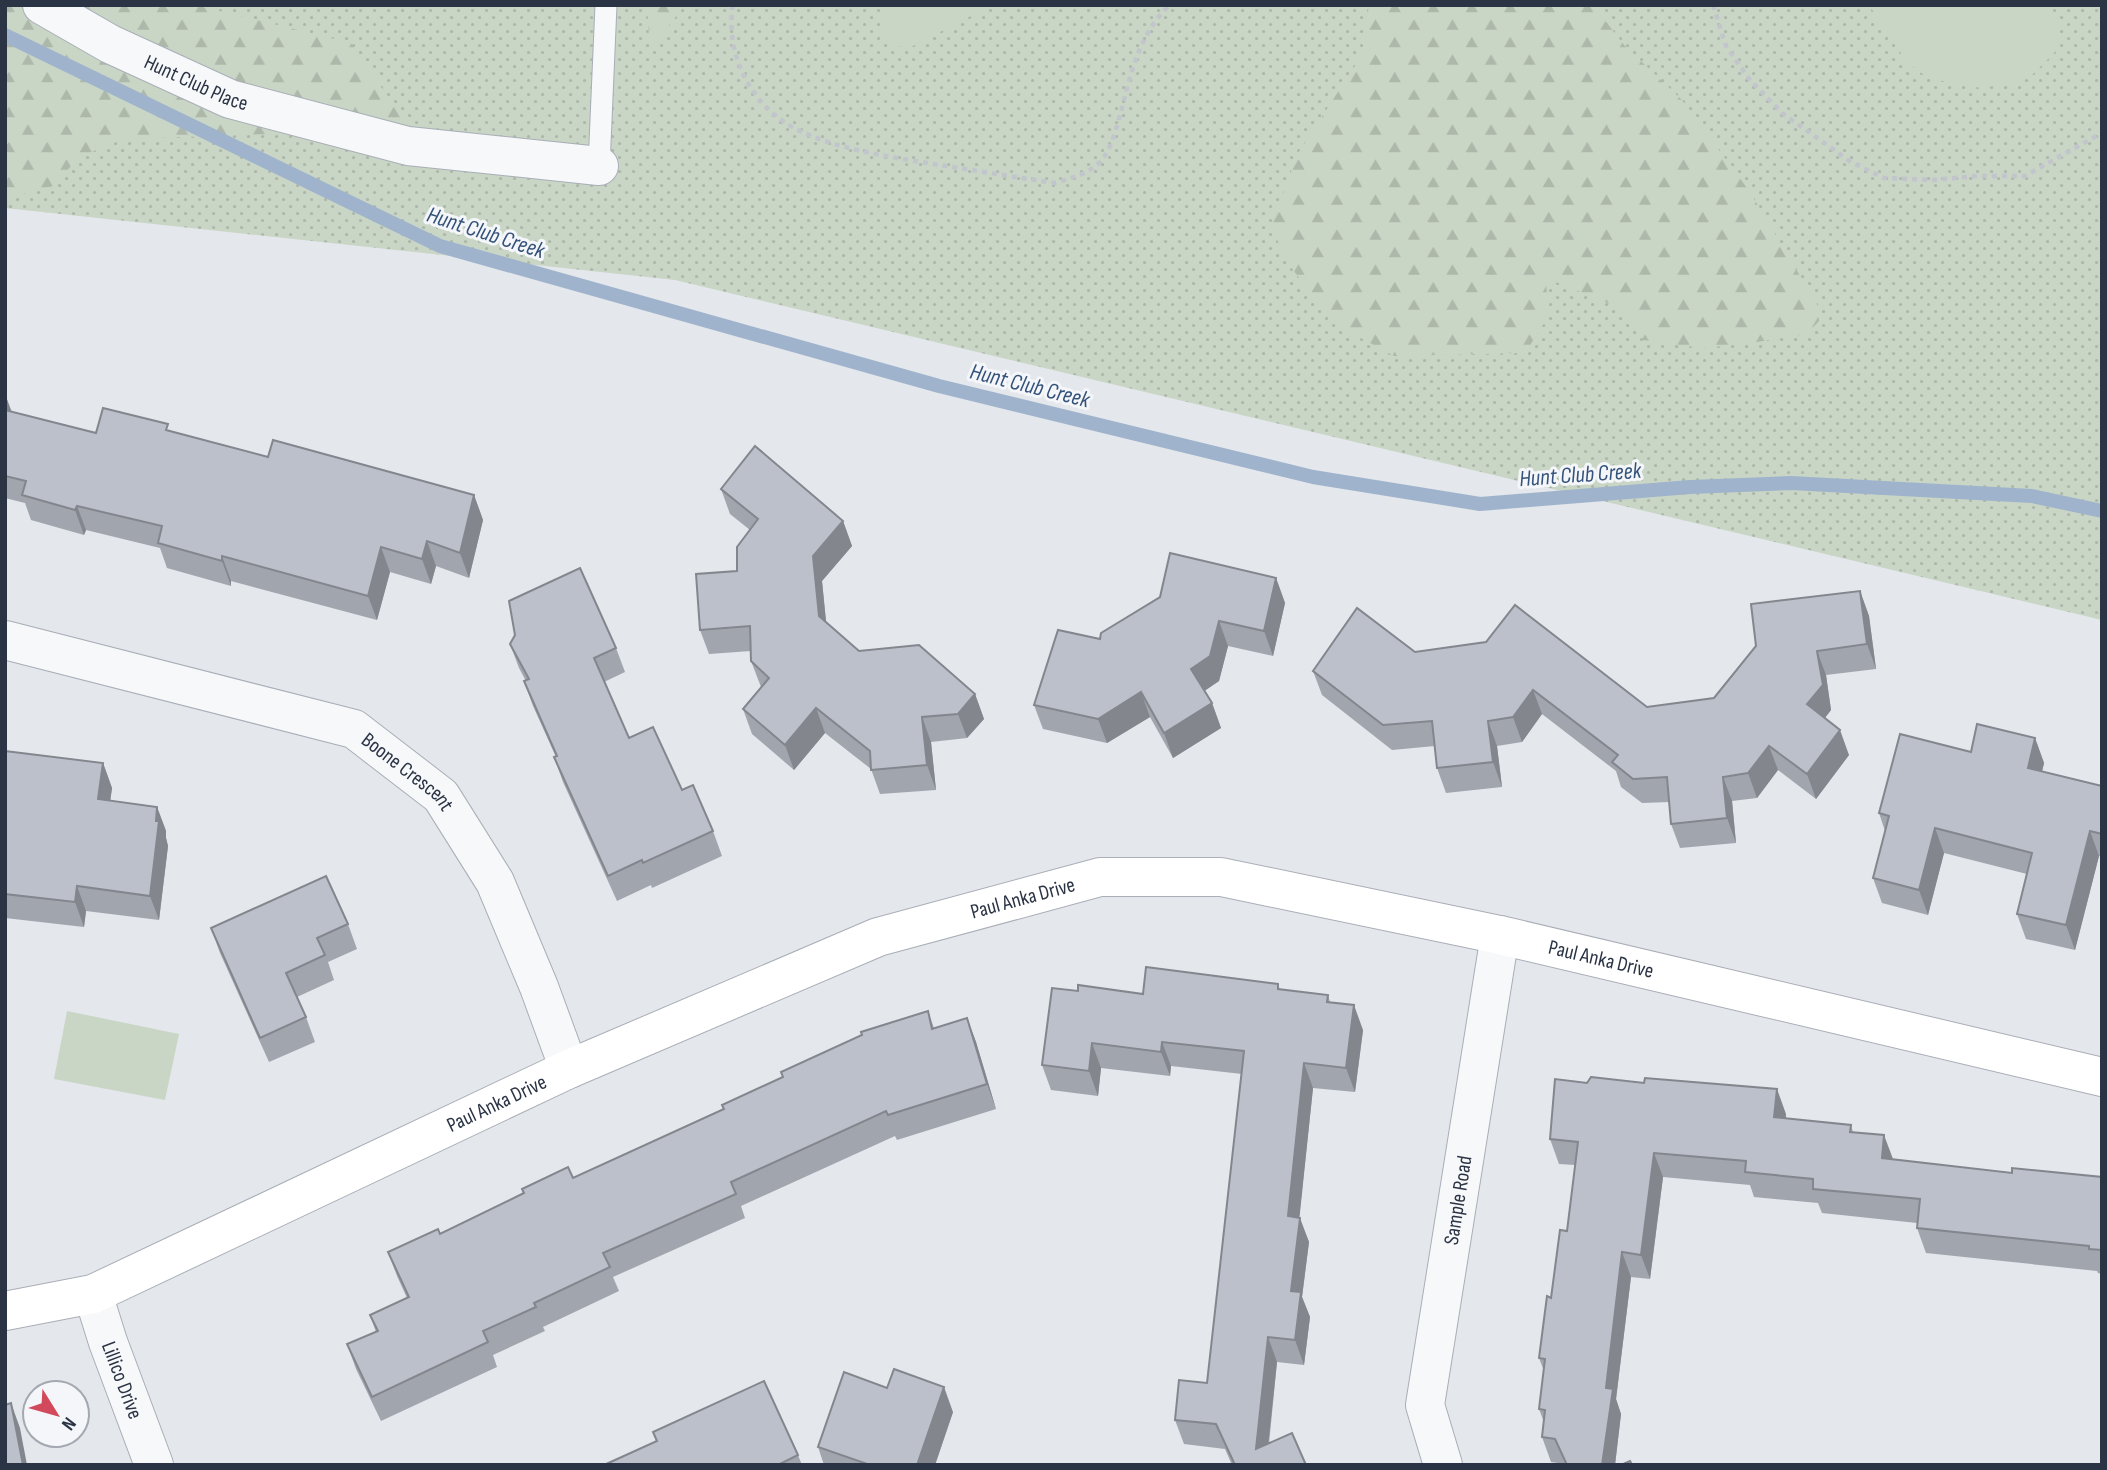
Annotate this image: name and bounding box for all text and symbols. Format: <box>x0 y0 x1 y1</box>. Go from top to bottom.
street label: Hunt Club Place <box>140 49 251 116</box>
water label: Hunt Club Creek <box>423 201 549 266</box>
water label: Hunt Club Creek <box>967 358 1094 415</box>
water label: Hunt Club Creek <box>1518 457 1643 493</box>
street label: Boone Crescent <box>356 727 459 816</box>
street label: Paul Anka Drive <box>968 872 1078 924</box>
street label: Paul Anka Drive <box>1546 935 1656 984</box>
street label: Paul Anka Drive <box>443 1069 551 1138</box>
street label: Sample Road <box>1439 1154 1478 1247</box>
street label: Lillico Drive <box>96 1338 148 1423</box>
north arrow <box>21 1379 91 1449</box>
text: N <box>56 1412 81 1434</box>

